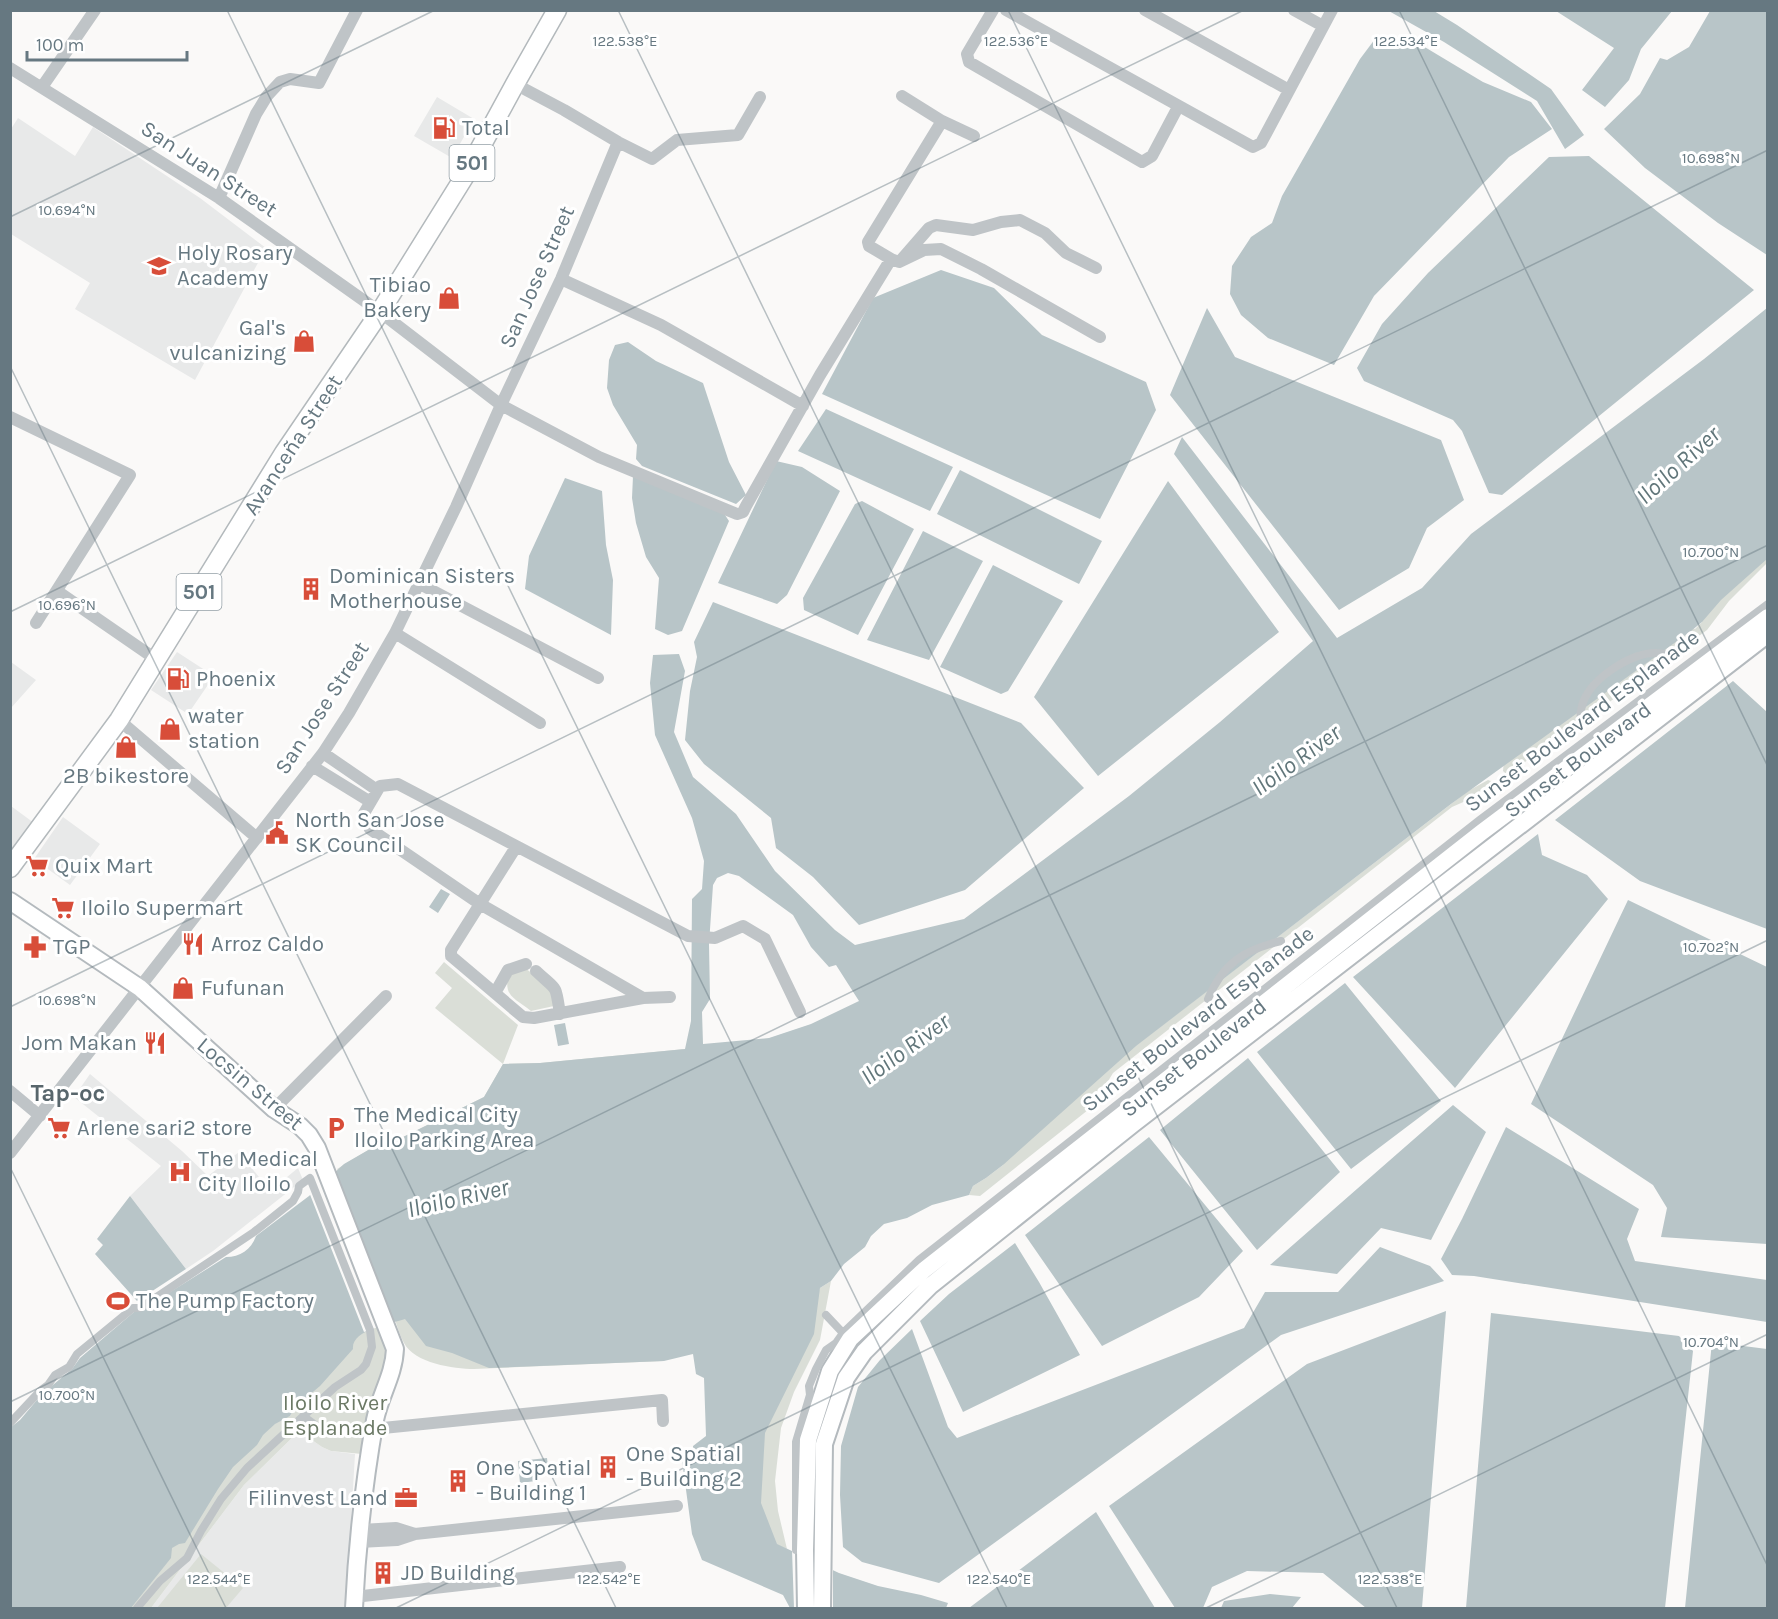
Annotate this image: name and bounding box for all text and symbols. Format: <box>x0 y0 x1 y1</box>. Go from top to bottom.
scale bar <box>27 24 188 62</box>
text: 122.538°E <box>592 32 658 50</box>
text: 122.536°E <box>984 32 1048 50</box>
text: 122.534°E <box>1374 32 1438 50</box>
text: 100 m <box>36 34 84 56</box>
street label: San Juan Street <box>136 115 282 223</box>
fuel station icon: Total <box>431 115 457 141</box>
place label: Total <box>462 115 510 141</box>
road number: 501 <box>450 145 494 181</box>
text: 10.698°N <box>1682 149 1740 167</box>
text: 10.694°N <box>38 201 96 219</box>
street label: San Jose Street <box>494 202 580 352</box>
place label: Holy Rosary Academy <box>177 240 293 291</box>
school or university icon: Holy Rosary Academy <box>146 253 172 279</box>
place label: Tibiao Bakery <box>363 272 431 323</box>
shop icon: Tibiao Bakery <box>436 285 462 311</box>
place label: Gal's vulcanizing <box>169 315 287 366</box>
shop icon: Gal's vulcanizing <box>291 328 317 354</box>
street label: Avanceña Street <box>238 370 348 520</box>
water label: Iloilo River <box>1630 420 1726 510</box>
text: 10.700°N <box>1683 543 1739 561</box>
place label: Dominican Sisters Motherhouse <box>329 563 515 614</box>
road number: 501 <box>176 574 222 610</box>
building icon: Dominican Sisters Motherhouse <box>298 576 324 602</box>
text: 10.696°N <box>38 596 96 614</box>
street label: Sunset Boulevard Esplanade <box>1459 624 1705 818</box>
street label: San Jose Street <box>269 637 375 779</box>
fuel station icon: Phoenix <box>165 666 191 692</box>
place label: Phoenix <box>196 666 276 692</box>
street label: Sunset Boulevard <box>1499 696 1657 824</box>
place label: water station <box>188 703 260 754</box>
shop icon: water station <box>157 716 183 742</box>
water label: Iloilo River <box>1246 718 1347 802</box>
shop icon: 2B bikestore <box>113 734 139 760</box>
place label: 2B bikestore <box>63 763 189 789</box>
place label: North San Jose SK Council <box>295 807 444 858</box>
public building icon: North San Jose SK Council <box>264 820 290 846</box>
supermarket icon: Quix Mart <box>24 853 50 879</box>
place label: Quix Mart <box>55 853 153 879</box>
supermarket icon: Iloilo Supermart <box>50 895 76 921</box>
place label: Iloilo Supermart <box>81 895 243 921</box>
street label: Sunset Boulevard Esplanade <box>1077 920 1319 1118</box>
restaurant icon: Arroz Caldo <box>180 931 206 957</box>
place label: Arroz Caldo <box>211 931 324 957</box>
pharmacy icon: TGP <box>22 934 48 960</box>
place label: TGP <box>53 934 90 960</box>
text: 10.702°N <box>1683 938 1739 956</box>
shop icon: Fufunan <box>170 975 196 1001</box>
place label: Fufunan <box>201 975 285 1001</box>
text: 10.698°N <box>38 991 96 1009</box>
street label: Sunset Boulevard <box>1116 993 1272 1123</box>
water label: Iloilo River <box>855 1007 956 1091</box>
place label: Jom Makan <box>22 1030 137 1056</box>
restaurant icon: Jom Makan <box>142 1030 168 1056</box>
street label: Locsin Street <box>192 1032 308 1136</box>
district label: Tap-oc <box>31 1079 105 1107</box>
place label: The Medical City Iloilo Parking Area <box>354 1102 534 1153</box>
supermarket icon: Arlene sari2 store <box>46 1115 72 1141</box>
place label: Arlene sari2 store <box>77 1115 252 1141</box>
parking icon: The Medical City Iloilo Parking Area <box>323 1115 349 1141</box>
place label: The Medical City Iloilo <box>198 1146 318 1197</box>
hospital icon: The Medical City Iloilo <box>167 1159 193 1185</box>
water label: Iloilo River <box>405 1173 512 1223</box>
sports icon: The Pump Factory <box>105 1288 131 1314</box>
place label: The Pump Factory <box>136 1288 314 1314</box>
text: 10.704°N <box>1683 1333 1739 1351</box>
text: 10.700°N <box>39 1386 95 1404</box>
park label: Iloilo River Esplanade <box>283 1390 387 1441</box>
place label: One Spatial - Building 2 <box>626 1441 742 1492</box>
building icon: One Spatial - Building 2 <box>595 1454 621 1480</box>
place label: One Spatial - Building 1 <box>476 1455 591 1506</box>
building icon: One Spatial - Building 1 <box>445 1468 471 1494</box>
place label: Filinvest Land <box>248 1485 388 1511</box>
office icon: Filinvest Land <box>393 1485 419 1511</box>
building icon: JD Building <box>370 1560 396 1586</box>
place label: JD Building <box>401 1560 515 1586</box>
text: 122.544°E <box>187 1570 251 1588</box>
text: 122.542°E <box>577 1570 641 1588</box>
text: 122.540°E <box>967 1570 1031 1588</box>
text: 122.538°E <box>1357 1570 1423 1588</box>

